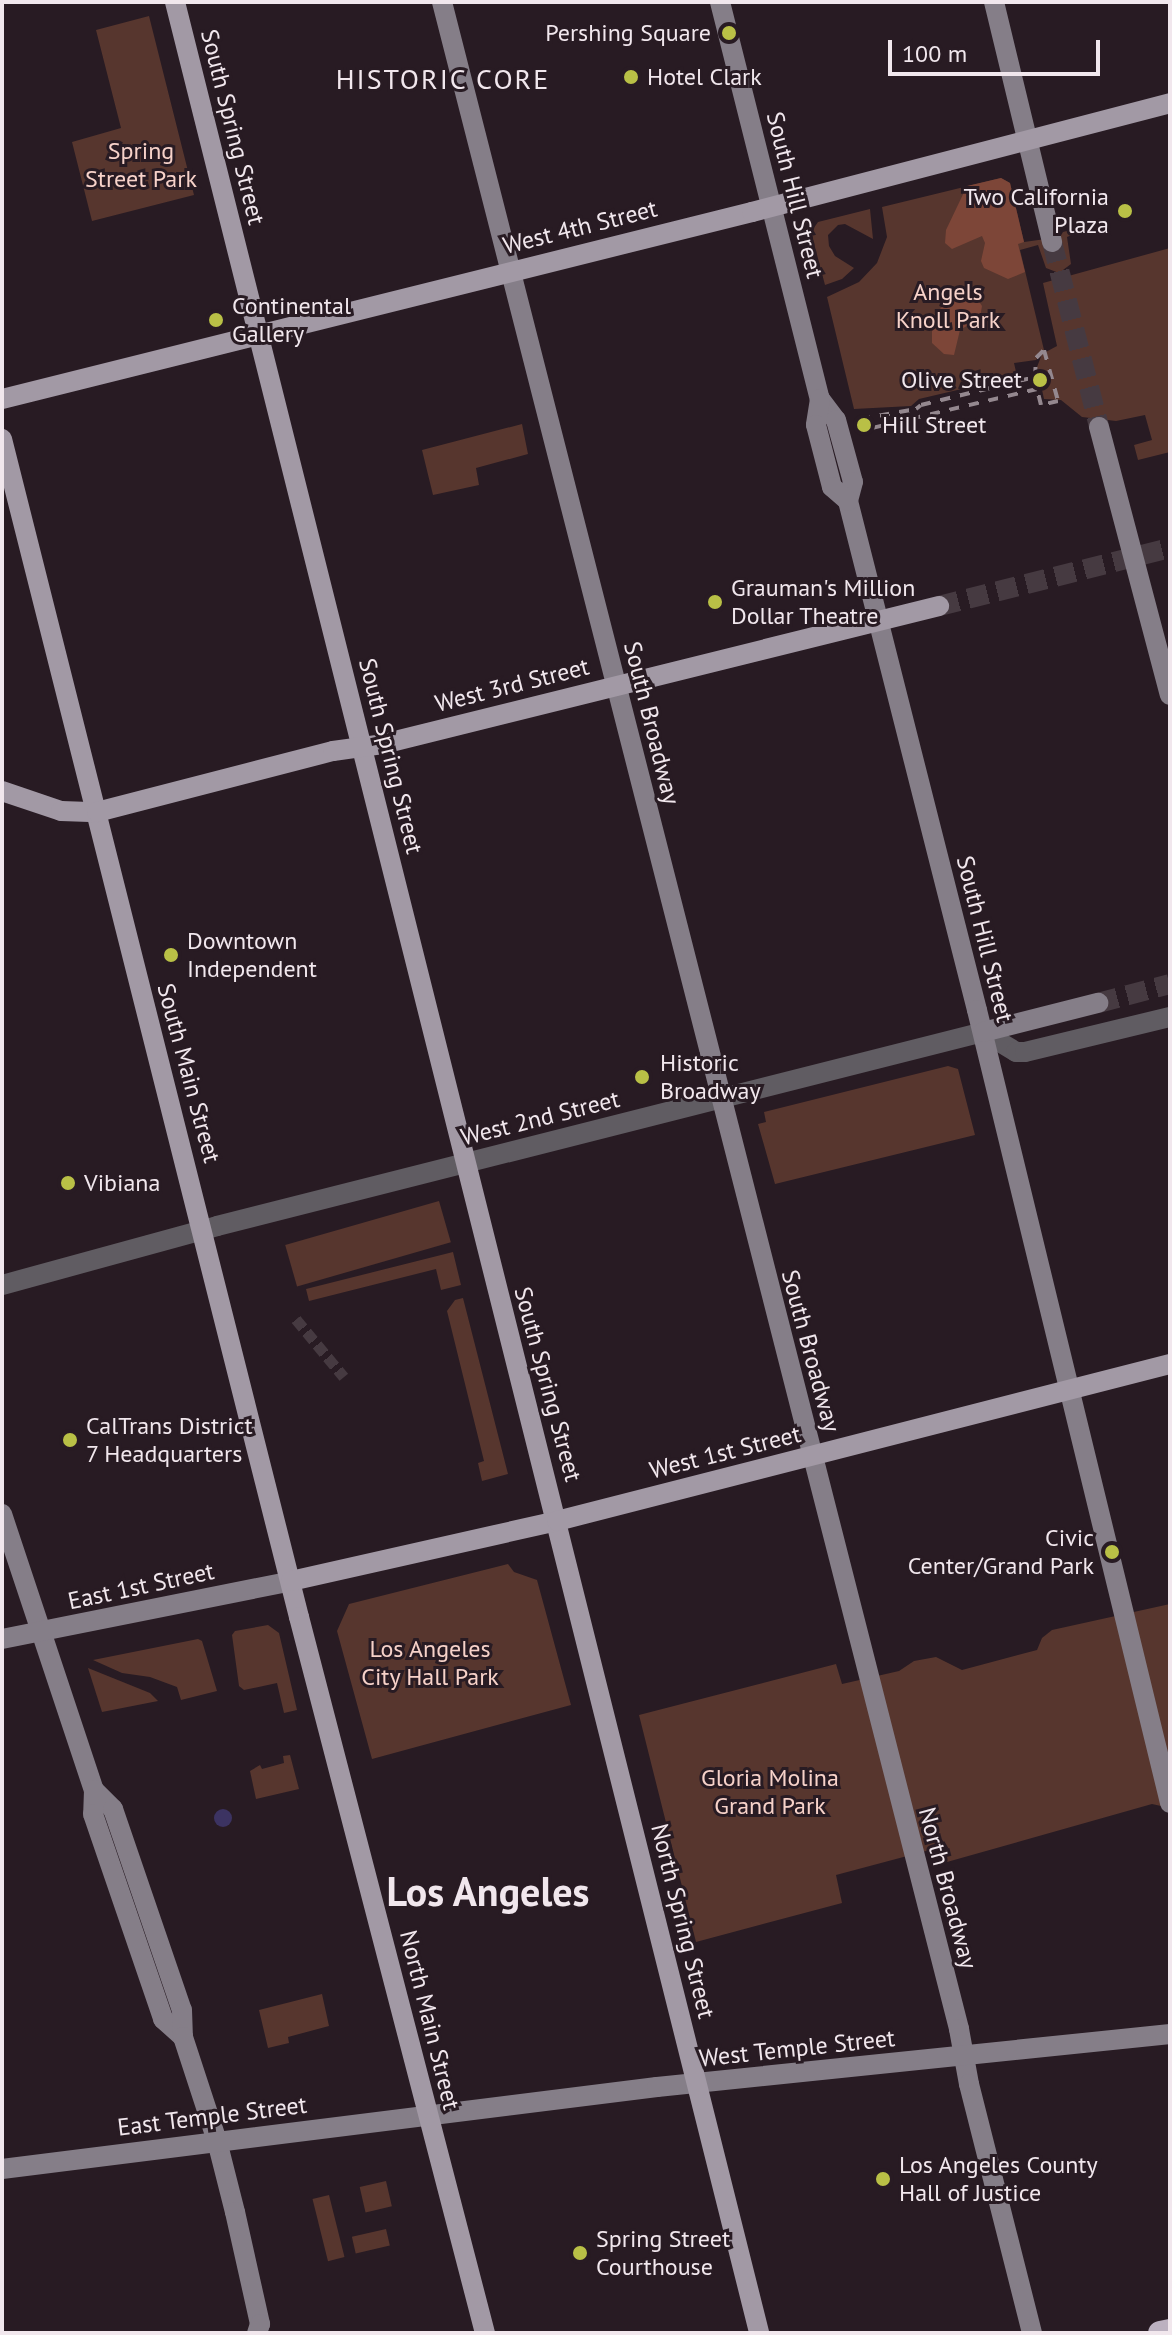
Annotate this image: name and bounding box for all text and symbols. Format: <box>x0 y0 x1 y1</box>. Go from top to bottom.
place label: Pershing Square <box>545 19 711 47</box>
marker: Pershing Square <box>718 22 740 44</box>
scale bar <box>892 24 1104 74</box>
street label: South Spring Street <box>195 26 271 228</box>
text: 100 m <box>902 38 967 69</box>
district label: HISTORIC CORE <box>335 62 551 96</box>
place label: Hotel Clark <box>647 63 762 91</box>
marker: Hotel Clark <box>622 68 640 86</box>
street label: South Hill Street <box>760 109 830 281</box>
park label: Spring Street Park <box>85 137 197 193</box>
place label: Two California Plaza <box>964 183 1109 239</box>
street label: West 4th Street <box>500 194 660 260</box>
marker: Two California Plaza <box>1116 202 1134 220</box>
park label: Angels Knoll Park <box>896 278 1000 334</box>
place label: Continental Gallery <box>232 292 351 348</box>
marker: Continental Gallery <box>207 311 225 329</box>
place label: Olive Street <box>901 366 1022 394</box>
marker: Olive Street <box>1029 369 1051 391</box>
place label: Hill Street <box>882 411 986 439</box>
marker: Hill Street <box>853 414 875 436</box>
place label: Grauman's Million Dollar Theatre <box>731 574 915 630</box>
marker: Grauman's Million Dollar Theatre <box>706 593 724 611</box>
street label: South Broadway <box>618 639 686 807</box>
street label: West 3rd Street <box>432 652 592 718</box>
street label: South Spring Street <box>353 655 429 857</box>
street label: South Hill Street <box>950 853 1020 1025</box>
place label: Downtown Independent <box>187 927 317 983</box>
marker: Downtown Independent <box>162 946 180 964</box>
street label: South Main Street <box>151 980 227 1166</box>
place label: Historic Broadway <box>660 1049 761 1105</box>
marker: Historic Broadway <box>631 1066 653 1088</box>
street label: West 2nd Street <box>458 1084 622 1152</box>
place label: Vibiana <box>84 1169 160 1197</box>
marker: Vibiana <box>59 1174 77 1192</box>
street label: South Broadway <box>776 1267 846 1435</box>
street label: South Spring Street <box>508 1284 588 1484</box>
place label: CalTrans District 7 Headquarters <box>86 1412 253 1468</box>
street label: West 1st Street <box>646 1419 804 1485</box>
marker: CalTrans District 7 Headquarters <box>61 1431 79 1449</box>
place label: Civic Center/Grand Park <box>908 1524 1094 1580</box>
marker: Civic Center/Grand Park <box>1101 1541 1123 1563</box>
street label: East 1st Street <box>65 1556 217 1616</box>
park label: Los Angeles City Hall Park <box>361 1635 499 1691</box>
park label: Gloria Molina Grand Park <box>701 1764 839 1820</box>
street label: North Broadway <box>913 1804 983 1972</box>
street label: North Spring Street <box>645 1821 721 2021</box>
district label: Los Angeles <box>386 1867 590 1915</box>
street label: North Main Street <box>394 1927 466 2113</box>
street label: West Temple Street <box>697 2023 897 2073</box>
street label: East Temple Street <box>115 2090 309 2142</box>
place label: Los Angeles County Hall of Justice <box>899 2151 1098 2207</box>
marker: Los Angeles County Hall of Justice <box>874 2170 892 2188</box>
place label: Spring Street Courthouse <box>596 2225 730 2281</box>
marker: Spring Street Courthouse <box>571 2244 589 2262</box>

